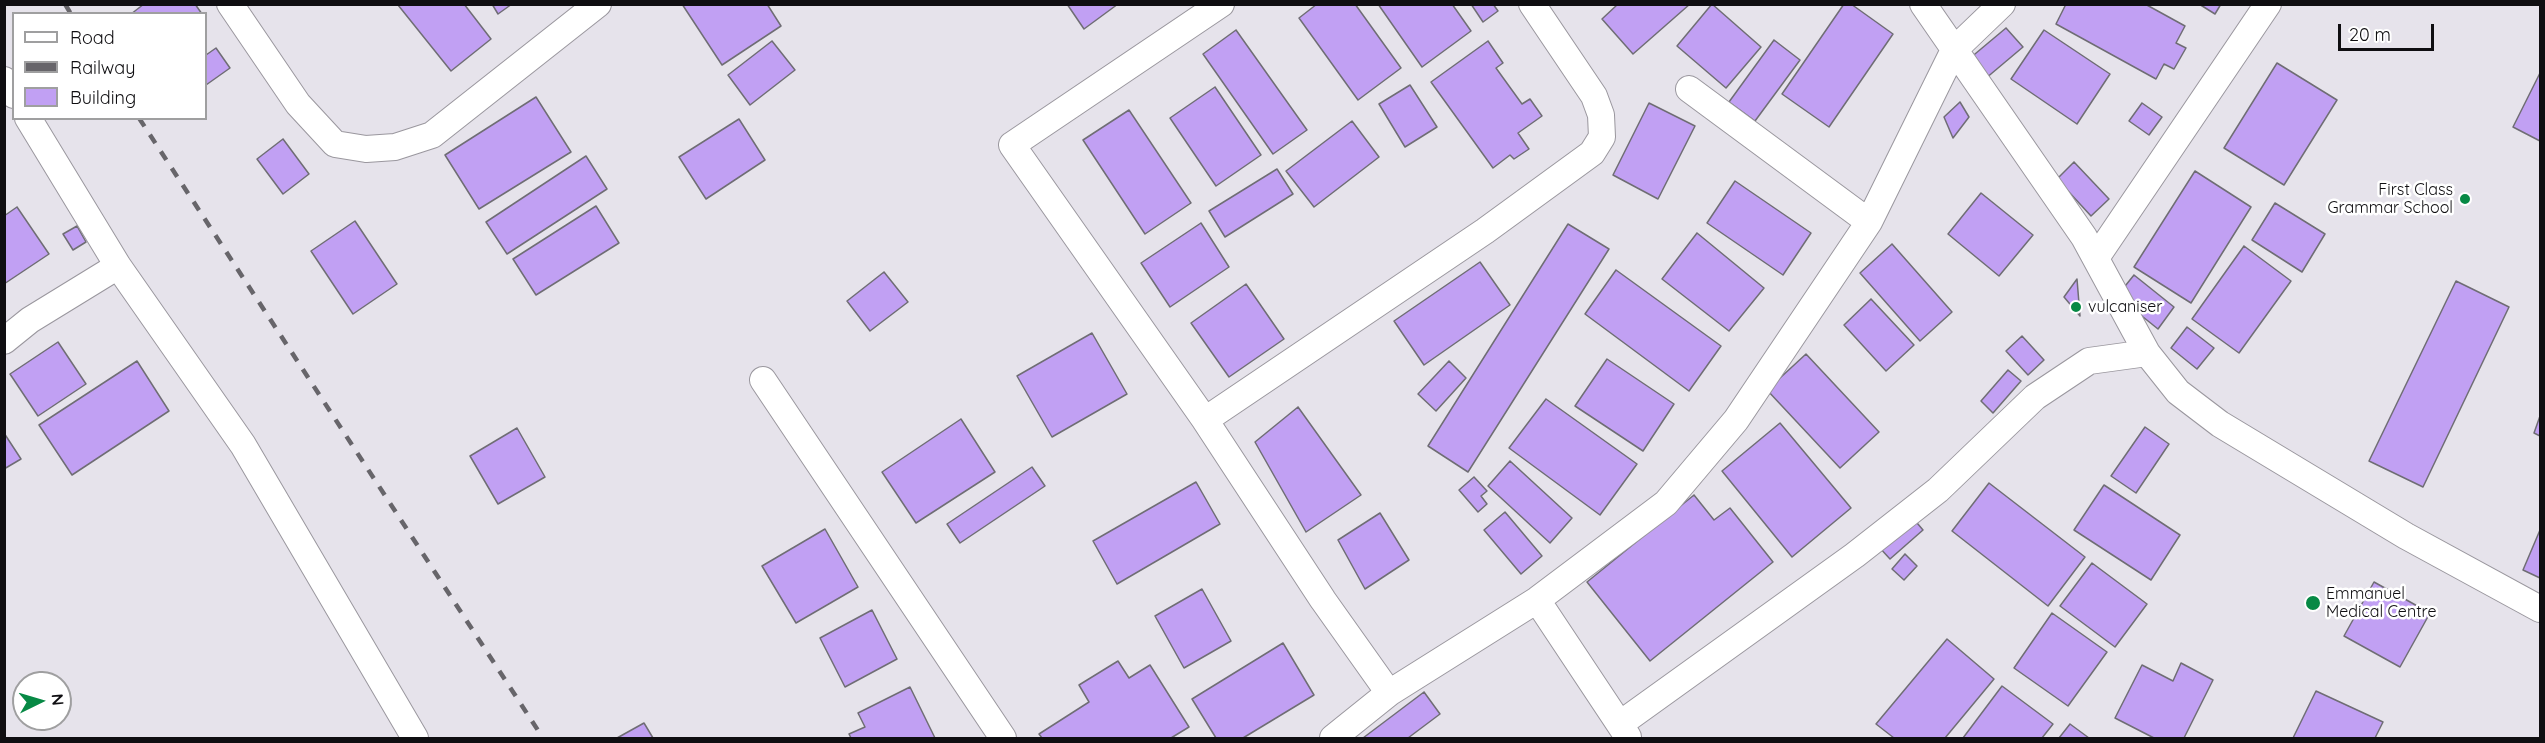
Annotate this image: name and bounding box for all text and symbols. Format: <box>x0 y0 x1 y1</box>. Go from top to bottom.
legend <box>12 12 207 120</box>
scale bar <box>2341 12 2437 50</box>
text: 20 m <box>2349 23 2391 46</box>
text: Road <box>70 26 115 49</box>
text: Railway <box>70 56 136 79</box>
text: Building <box>70 86 136 109</box>
place label: First Class Grammar School <box>2327 180 2453 218</box>
marker: First Class Grammar School <box>2458 192 2472 206</box>
place label: vulcaniser <box>2088 297 2162 317</box>
marker: vulcaniser <box>2069 300 2083 314</box>
place label: Emmanuel Medical Centre <box>2326 584 2436 622</box>
marker: Emmanuel Medical Centre <box>2304 594 2322 612</box>
north arrow <box>12 671 72 731</box>
text: N <box>47 693 68 706</box>

